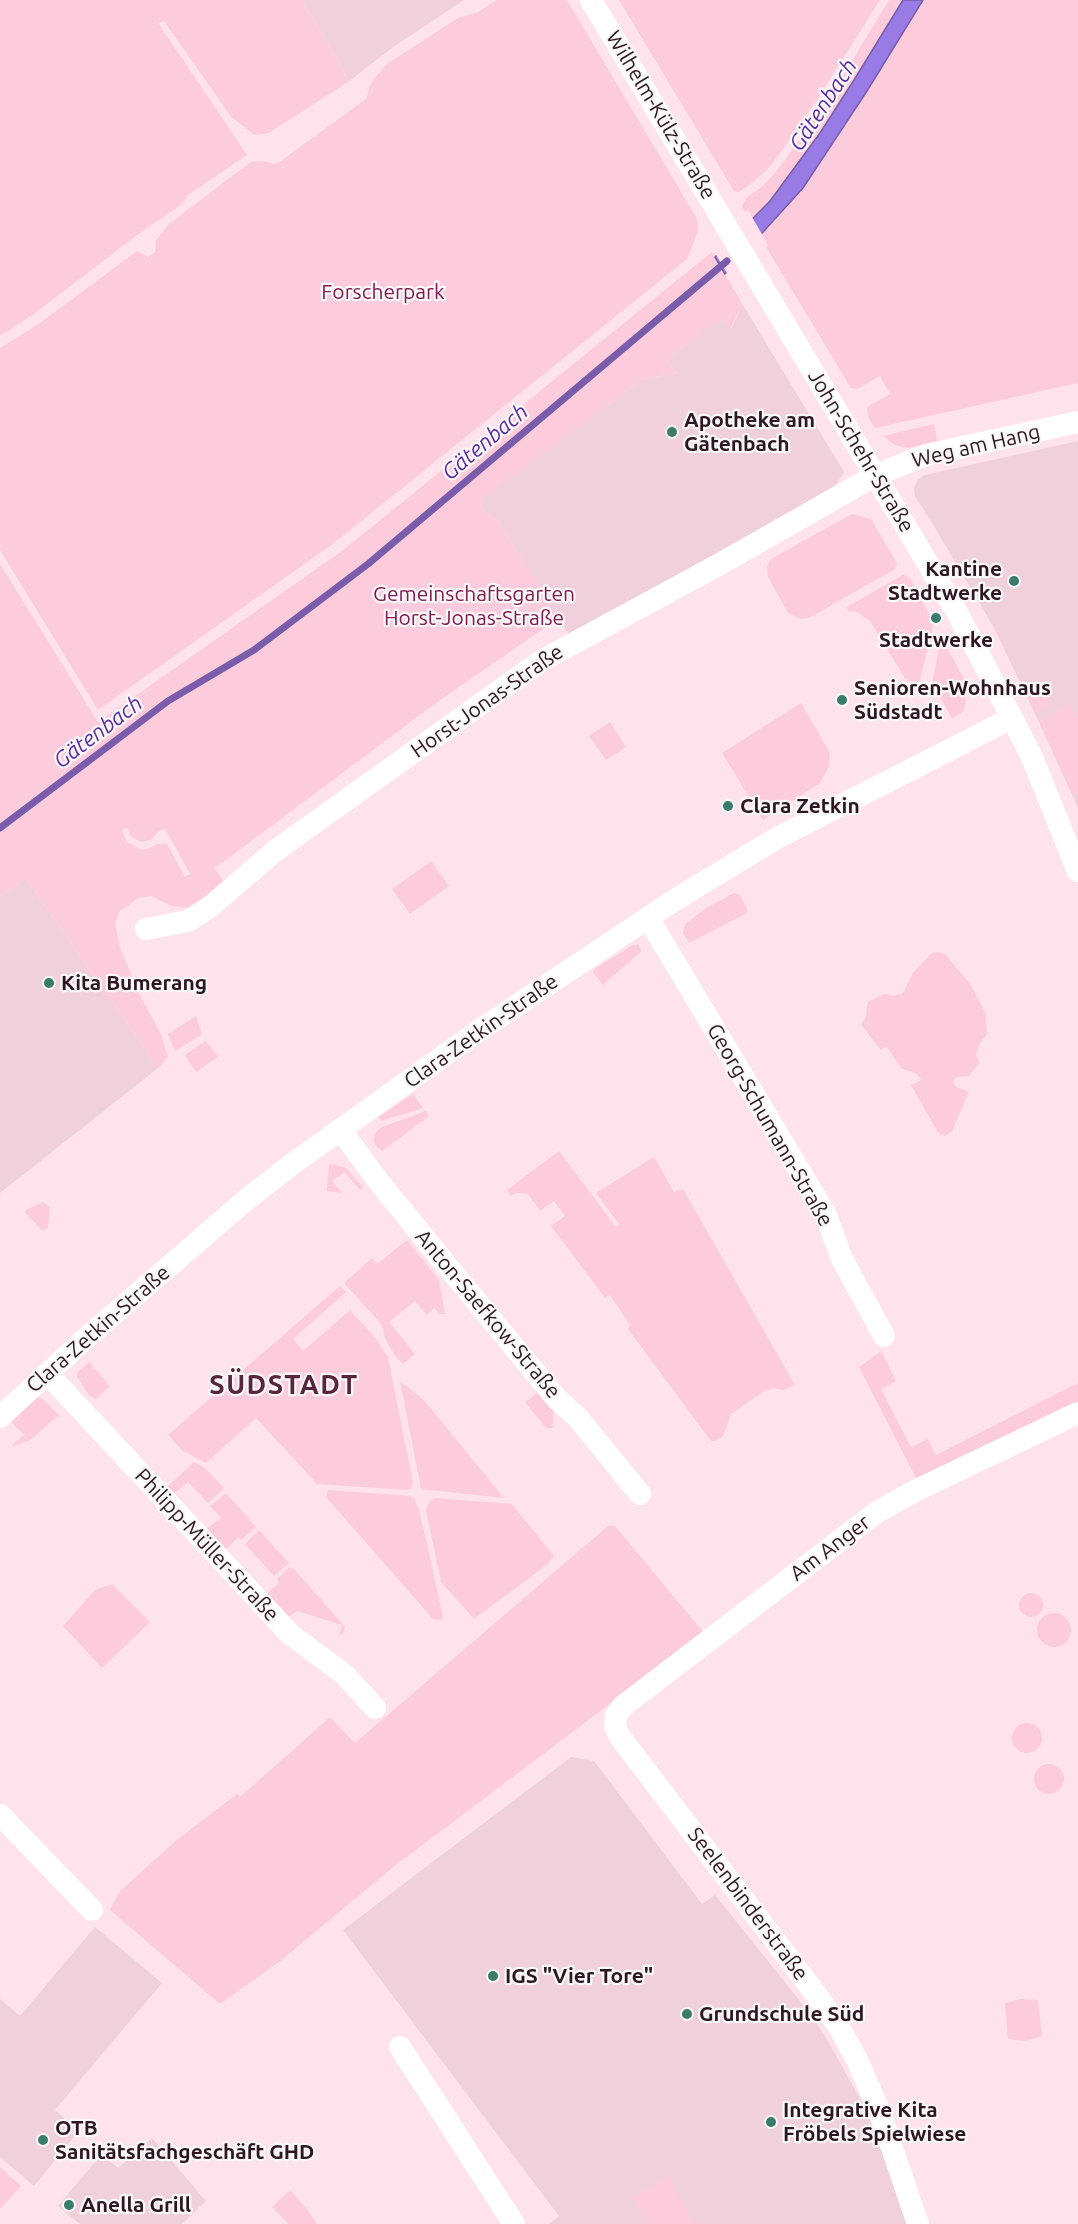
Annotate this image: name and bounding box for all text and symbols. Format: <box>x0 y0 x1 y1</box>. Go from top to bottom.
street label: Wilhelm-Külz-Straße <box>601 26 721 204</box>
water label: Gätenbach <box>783 54 863 156</box>
park label: Forscherpark <box>321 279 445 305</box>
street label: John-Schehr-Straße <box>803 365 919 537</box>
water label: Gätenbach <box>436 398 534 486</box>
place label: Apotheke am Gätenbach <box>684 407 815 457</box>
street label: Weg am Hang <box>909 419 1043 473</box>
marker: Apotheke am Gätenbach <box>665 425 679 439</box>
place label: Kantine Stadtwerke <box>888 556 1002 606</box>
marker: Kantine Stadtwerke <box>1007 574 1021 588</box>
park label: Gemeinschaftsgarten Horst-Jonas-Straße <box>373 581 575 631</box>
marker: Stadtwerke <box>929 611 943 625</box>
place label: Stadtwerke <box>879 627 993 653</box>
street label: Horst-Jonas-Straße <box>406 639 568 763</box>
place label: Senioren-Wohnhaus Südstadt <box>854 675 1051 725</box>
water label: Gätenbach <box>48 690 148 774</box>
marker: Senioren-Wohnhaus Südstadt <box>835 693 849 707</box>
place label: Clara Zetkin <box>740 793 860 819</box>
marker: Clara Zetkin <box>721 799 735 813</box>
street label: Clara-Zetkin-Straße <box>399 969 563 1093</box>
place label: Kita Bumerang <box>61 970 207 996</box>
marker: Kita Bumerang <box>42 976 56 990</box>
street label: Georg-Schumann-Straße <box>702 1019 838 1231</box>
street label: Anton-Saefkow-Straße <box>410 1224 566 1404</box>
street label: Clara-Zetkin-Straße <box>21 1260 175 1398</box>
district label: SÜDSTADT <box>209 1369 359 1401</box>
street label: Philipp-Müller-Straße <box>130 1463 284 1627</box>
street label: Am Anger <box>785 1510 875 1586</box>
street label: Seelenbinderstraße <box>682 1823 814 1985</box>
place label: IGS "Vier Tore" <box>505 1963 653 1989</box>
marker: IGS "Vier Tore" <box>486 1969 500 1983</box>
place label: Grundschule Süd <box>699 2001 864 2027</box>
marker: Grundschule Süd <box>680 2007 694 2021</box>
place label: Integrative Kita Fröbels Spielwiese <box>783 2097 966 2147</box>
place label: OTB Sanitätsfachgeschäft GHD <box>55 2115 314 2165</box>
marker: Integrative Kita Fröbels Spielwiese <box>764 2115 778 2129</box>
marker: OTB Sanitätsfachgeschäft GHD <box>36 2133 50 2147</box>
place label: Anella Grill <box>81 2192 191 2218</box>
marker: Anella Grill <box>62 2198 76 2212</box>

